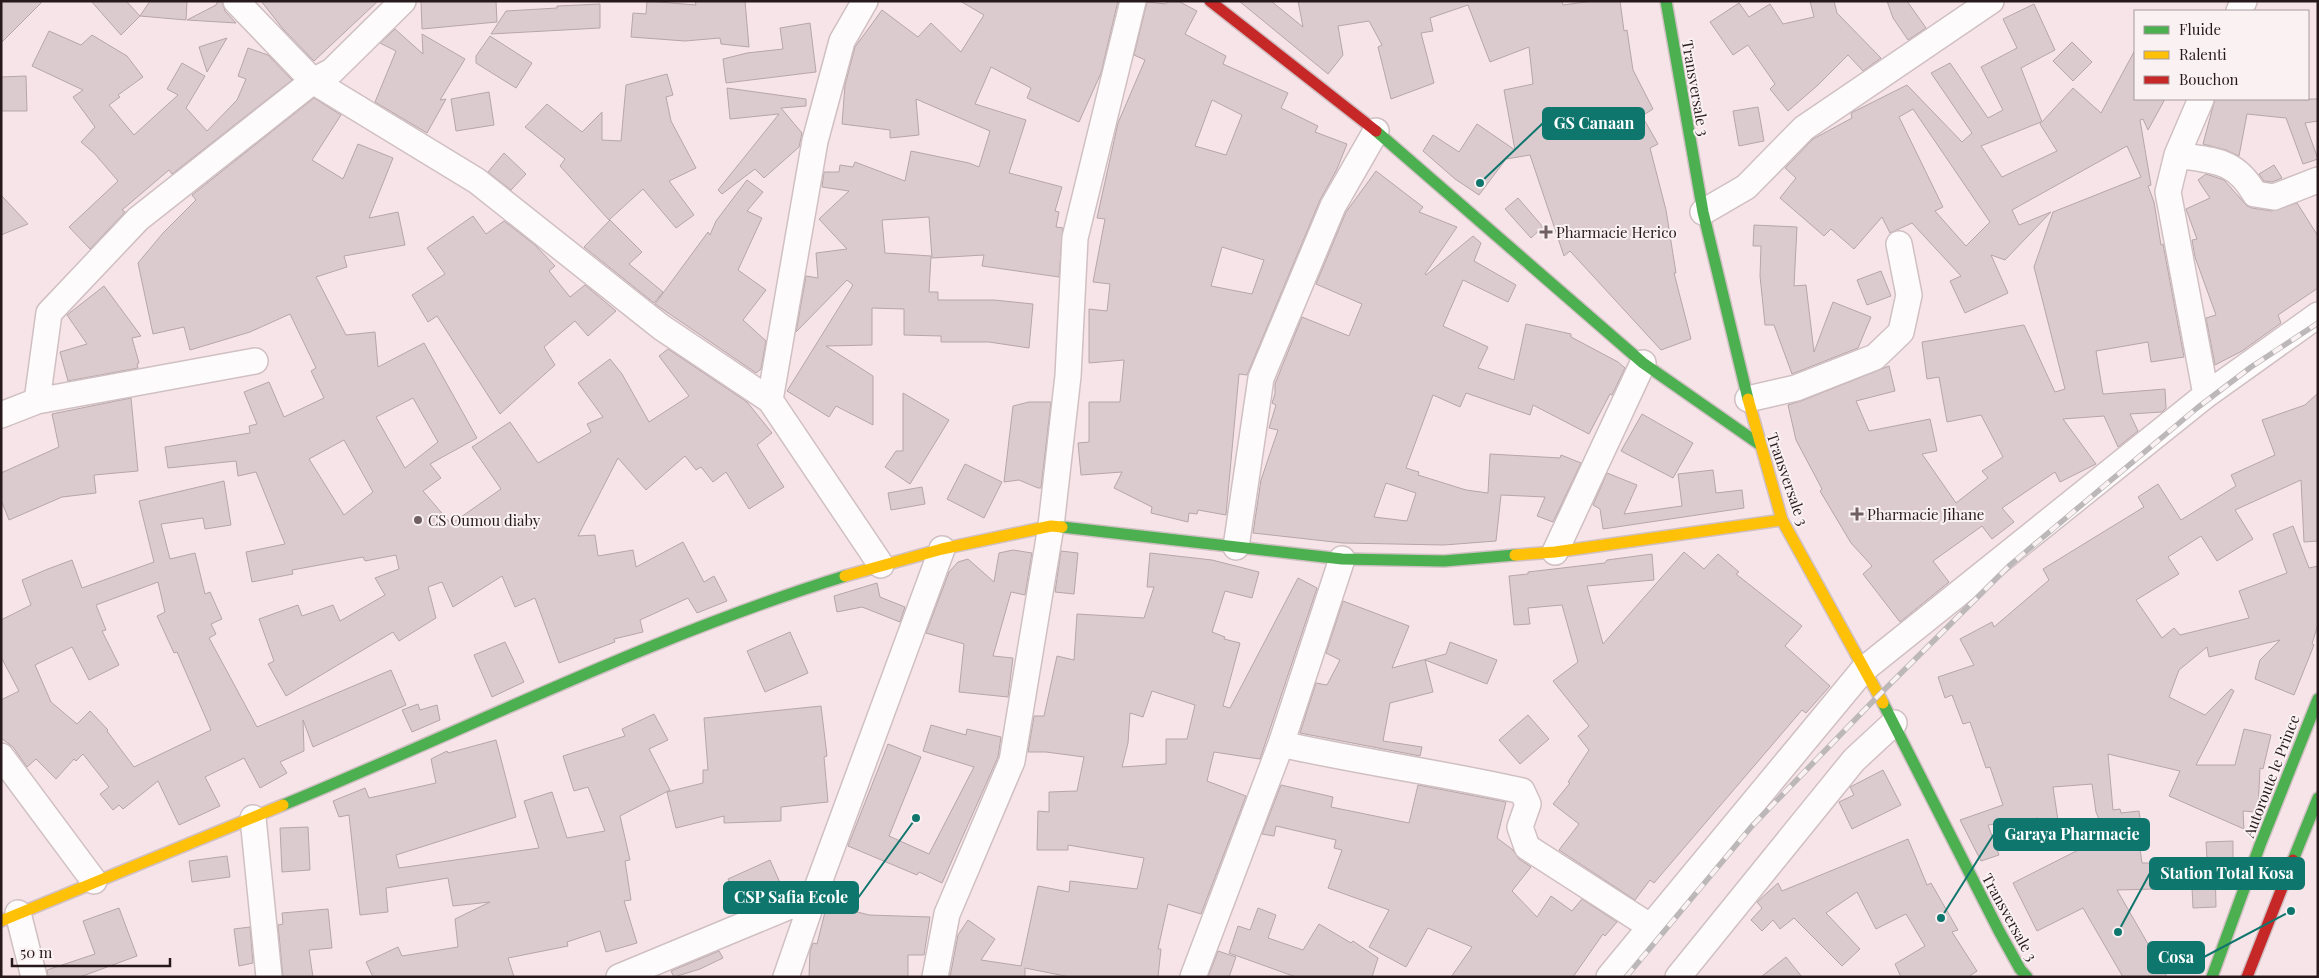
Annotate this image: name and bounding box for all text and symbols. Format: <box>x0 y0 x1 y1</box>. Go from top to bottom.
legend <box>2134 10 2309 100</box>
text: Fluide <box>2179 19 2221 39</box>
street label: Transversale 3 <box>1678 39 1714 138</box>
text: Ralenti <box>2179 44 2227 64</box>
text: Bouchon <box>2179 69 2239 89</box>
callout: GS Canaan <box>1543 108 1644 139</box>
text: GS Canaan <box>1554 112 1634 133</box>
place label: Pharmacie Herico <box>1556 222 1677 242</box>
marker: Pharmacie Herico <box>1540 226 1552 238</box>
street label: Transversale 3 <box>1763 430 1813 528</box>
place label: Pharmacie Jihane <box>1867 504 1984 524</box>
marker: Pharmacie Jihane <box>1851 508 1863 520</box>
place label: CS Oumou diaby <box>428 510 541 530</box>
marker: CS Oumou diaby <box>412 514 424 526</box>
street label: Autoroute le Prince <box>2238 712 2304 841</box>
callout: Garaya Pharmacie <box>1994 819 2149 850</box>
text: Garaya Pharmacie <box>2004 823 2140 844</box>
callout: Station Total Kosa <box>2150 858 2304 889</box>
text: Station Total Kosa <box>2160 862 2295 883</box>
street label: Transversale 3 <box>1978 870 2042 964</box>
callout: CSP Safia Ecole <box>724 882 858 913</box>
text: CSP Safia Ecole <box>734 886 848 907</box>
scale bar <box>12 936 170 968</box>
text: 50 m <box>20 942 53 962</box>
callout: Cosa <box>2148 942 2204 973</box>
text: Cosa <box>2158 946 2195 967</box>

